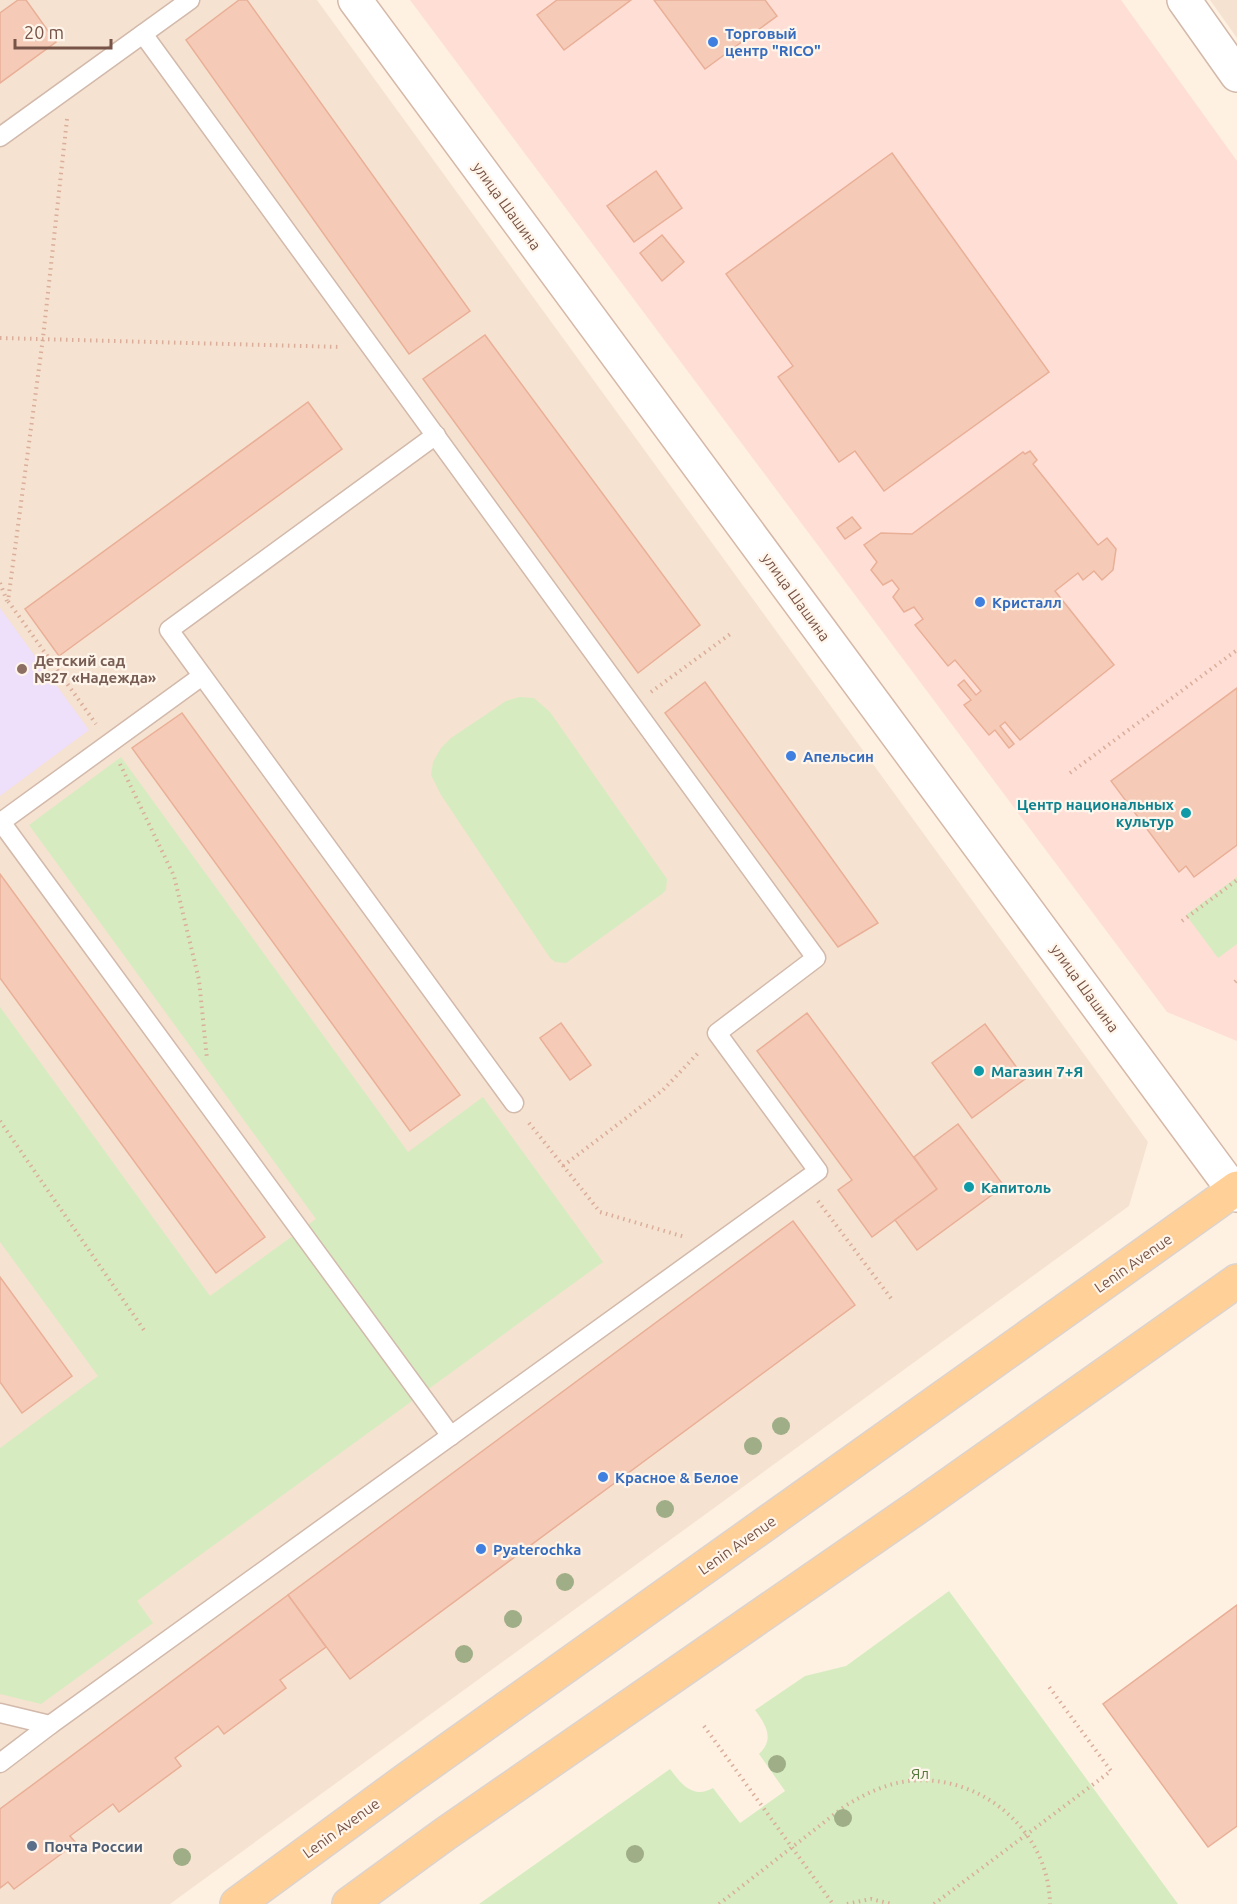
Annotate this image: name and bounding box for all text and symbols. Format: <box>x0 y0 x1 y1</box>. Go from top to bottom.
scale bar <box>15 12 111 50</box>
text: 20 m <box>24 22 64 42</box>
place label: Торговый центр "RICO" <box>725 25 821 59</box>
marker: Торговый центр "RICO" <box>706 35 720 49</box>
street label: улица Шашина <box>469 159 545 253</box>
street label: улица Шашина <box>758 550 834 644</box>
place label: Кристалл <box>992 594 1062 611</box>
marker: Кристалл <box>973 595 987 609</box>
place label: Детский сад №27 «Надежда» <box>34 652 157 686</box>
marker: Детский сад №27 «Надежда» <box>15 662 29 676</box>
place label: Апельсин <box>803 748 874 765</box>
marker: Апельсин <box>784 749 798 763</box>
place label: Центр национальных культур <box>1017 796 1174 830</box>
marker: Центр национальных культур <box>1179 806 1193 820</box>
street label: улица Шашина <box>1047 941 1123 1035</box>
place label: Магазин 7+Я <box>991 1063 1083 1080</box>
marker: Магазин 7+Я <box>972 1064 986 1078</box>
place label: Капитоль <box>981 1179 1051 1196</box>
marker: Капитоль <box>962 1180 976 1194</box>
street label: Lenin Avenue <box>1091 1230 1175 1296</box>
place label: Красное & Белое <box>615 1469 739 1486</box>
marker: Красное & Белое <box>596 1470 610 1484</box>
street label: Lenin Avenue <box>695 1512 779 1578</box>
place label: Pyaterochka <box>493 1541 581 1558</box>
marker: Pyaterochka <box>474 1542 488 1556</box>
park label: Ял <box>911 1765 929 1782</box>
street label: Lenin Avenue <box>299 1794 383 1862</box>
place label: Почта России <box>44 1838 143 1855</box>
marker: Почта России <box>25 1839 39 1853</box>

